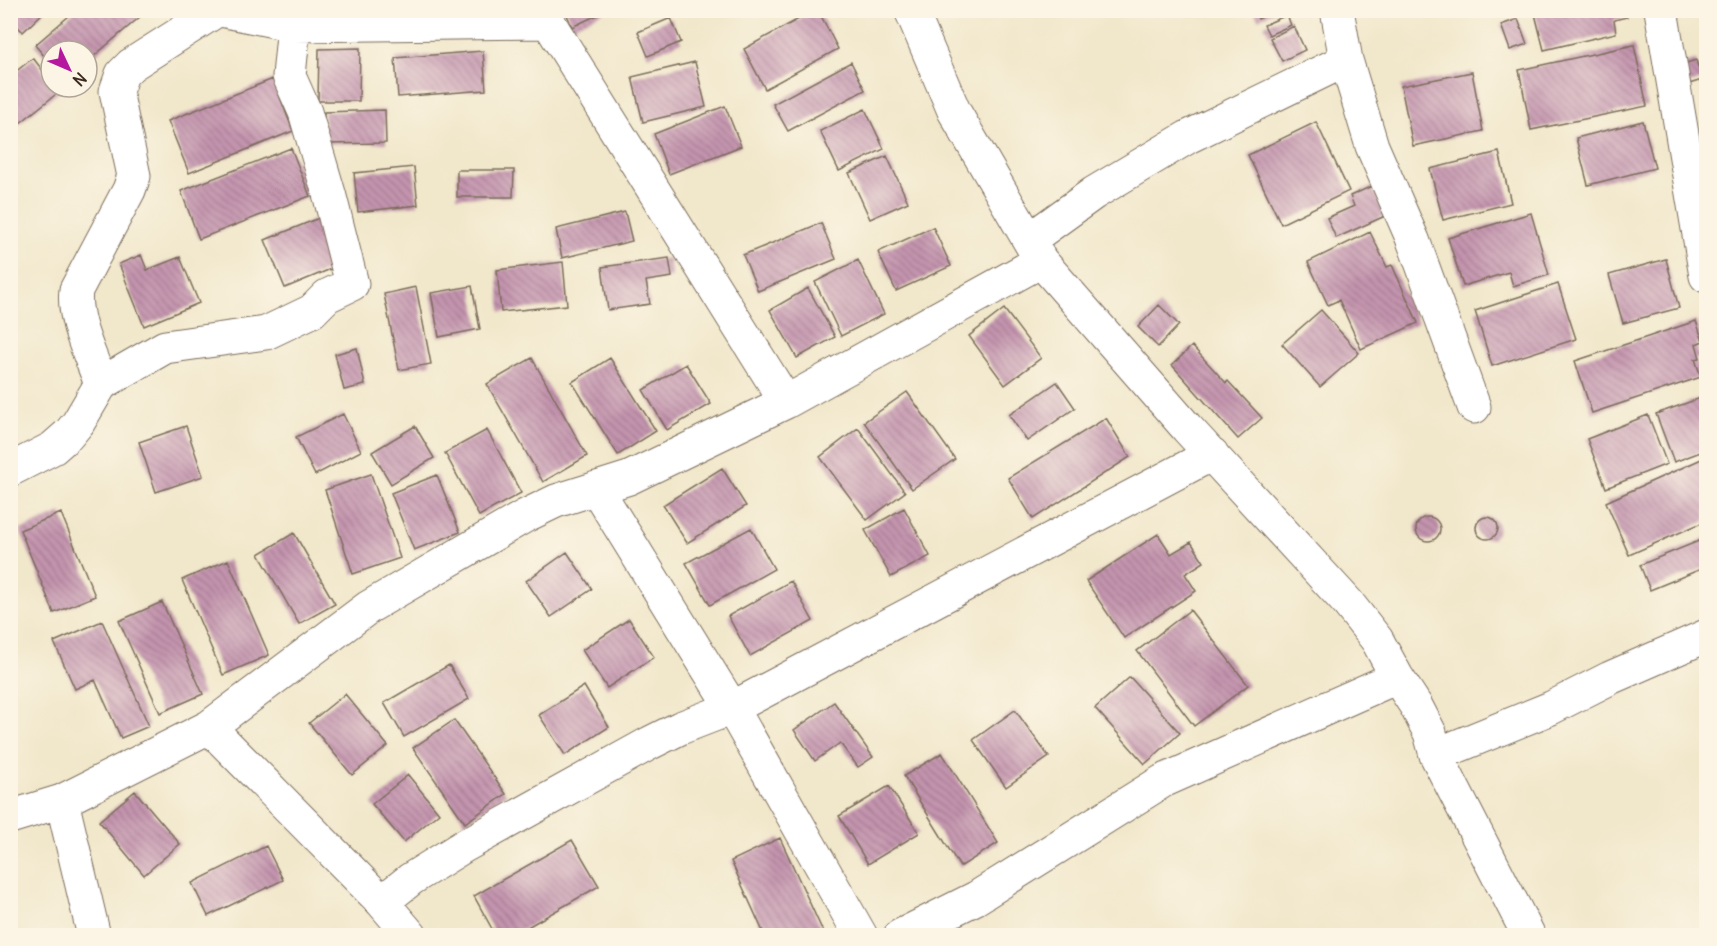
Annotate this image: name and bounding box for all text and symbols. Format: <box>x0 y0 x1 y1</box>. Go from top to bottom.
north arrow <box>39 39 99 99</box>
text: N <box>69 68 91 90</box>

